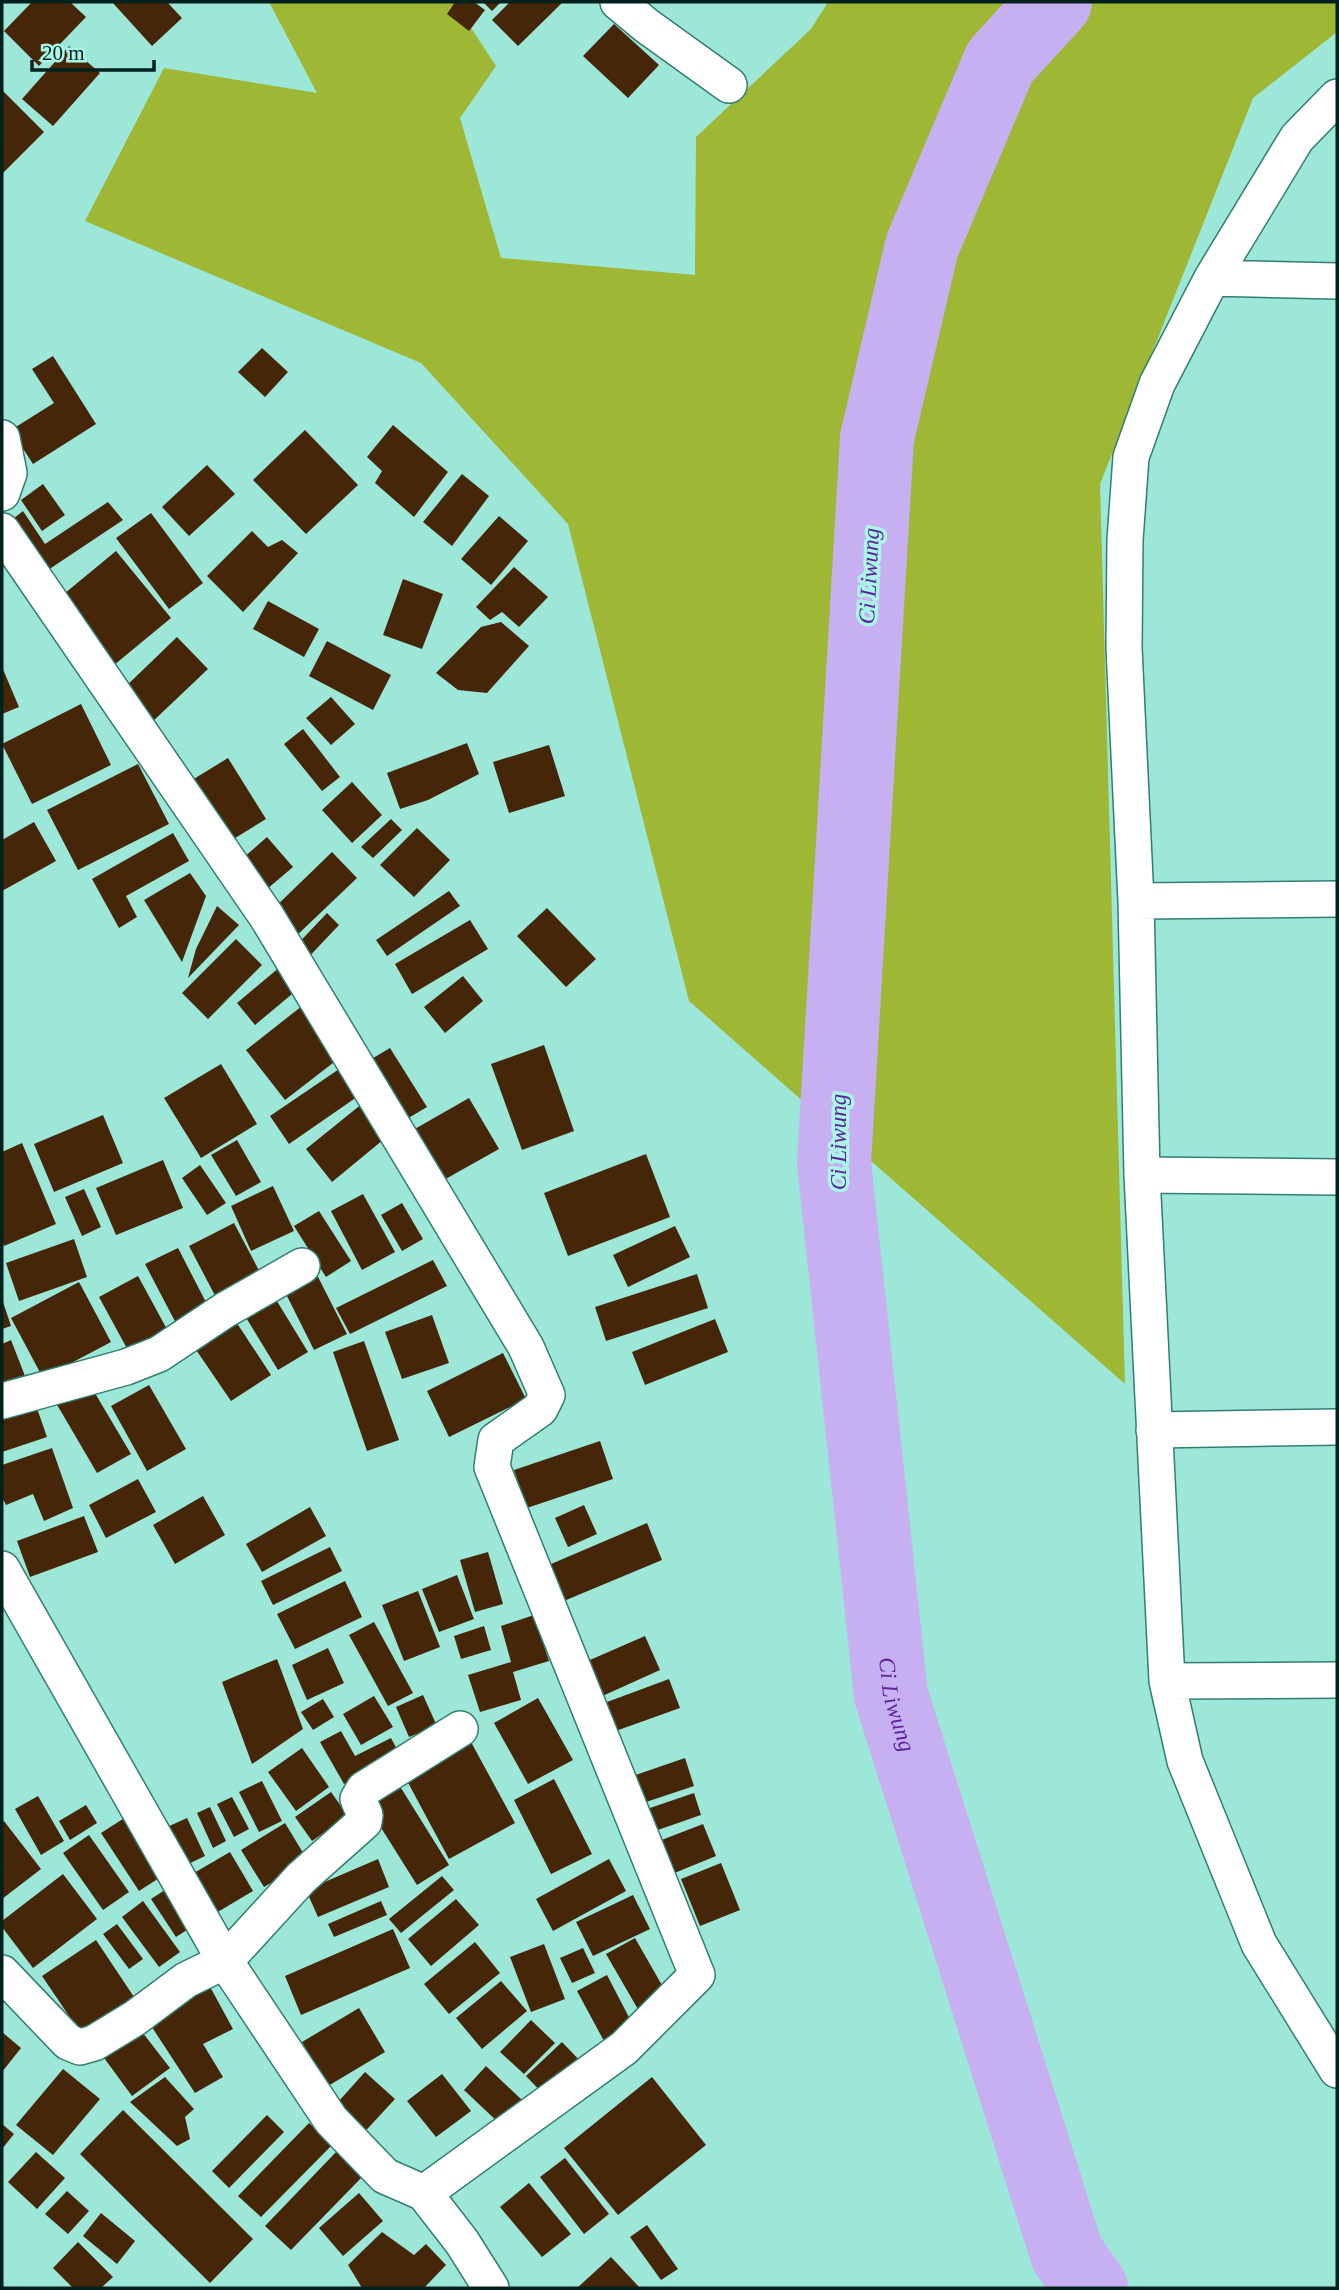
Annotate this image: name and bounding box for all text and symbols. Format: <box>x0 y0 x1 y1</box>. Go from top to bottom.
scale bar <box>32 28 154 72</box>
text: 20 m <box>42 41 85 65</box>
water label: Ci Liwung <box>854 527 884 625</box>
water label: Ci Liwung <box>826 1094 851 1190</box>
water label: Ci Liwung <box>875 1656 920 1755</box>

